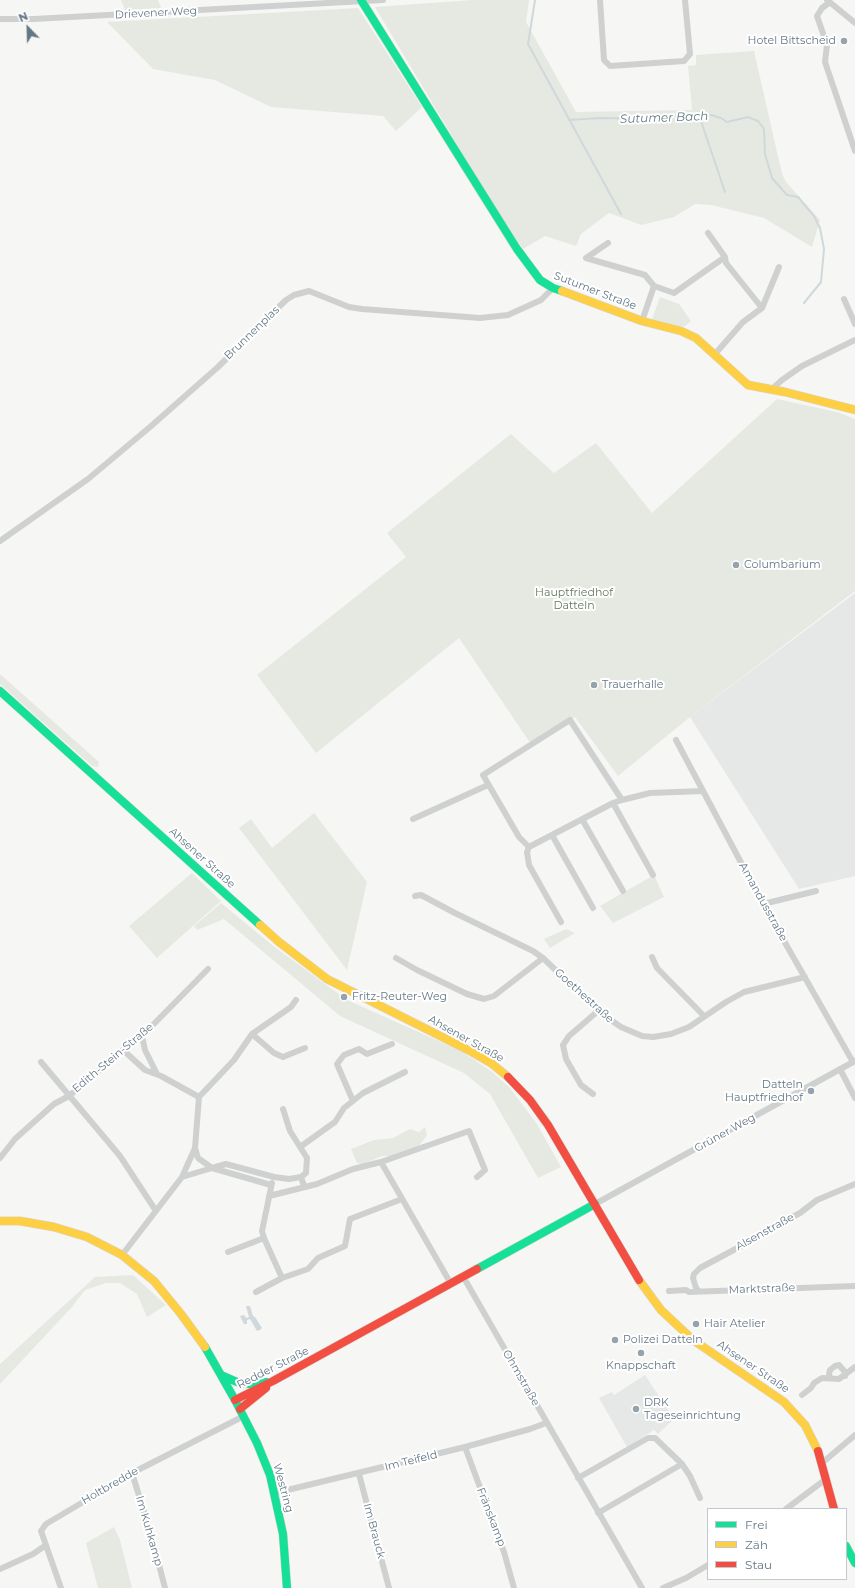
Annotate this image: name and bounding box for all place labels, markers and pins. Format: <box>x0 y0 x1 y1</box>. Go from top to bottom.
place label: Hotel Bittscheid <box>748 34 836 48</box>
marker: Hotel Bittscheid <box>839 36 849 46</box>
place label: Columbarium <box>744 558 821 572</box>
marker: Columbarium <box>731 560 741 570</box>
place label: Trauerhalle <box>602 678 663 692</box>
marker: Trauerhalle <box>589 680 599 690</box>
place label: Fritz-Reuter-Weg <box>352 990 447 1004</box>
marker: Fritz-Reuter-Weg <box>339 992 349 1002</box>
place label: Datteln Hauptfriedhof <box>725 1078 803 1104</box>
marker: Datteln Hauptfriedhof <box>806 1086 816 1096</box>
place label: Hair Atelier <box>704 1317 765 1331</box>
marker: Hair Atelier <box>691 1319 701 1329</box>
place label: Polizei Datteln <box>623 1333 703 1347</box>
marker: Polizei Datteln <box>610 1335 620 1345</box>
marker: Knappschaft <box>636 1348 646 1358</box>
place label: Knappschaft <box>606 1359 676 1373</box>
place label: DRK Tageseinrichtung <box>644 1396 741 1422</box>
marker: DRK Tageseinrichtung <box>631 1404 641 1414</box>

